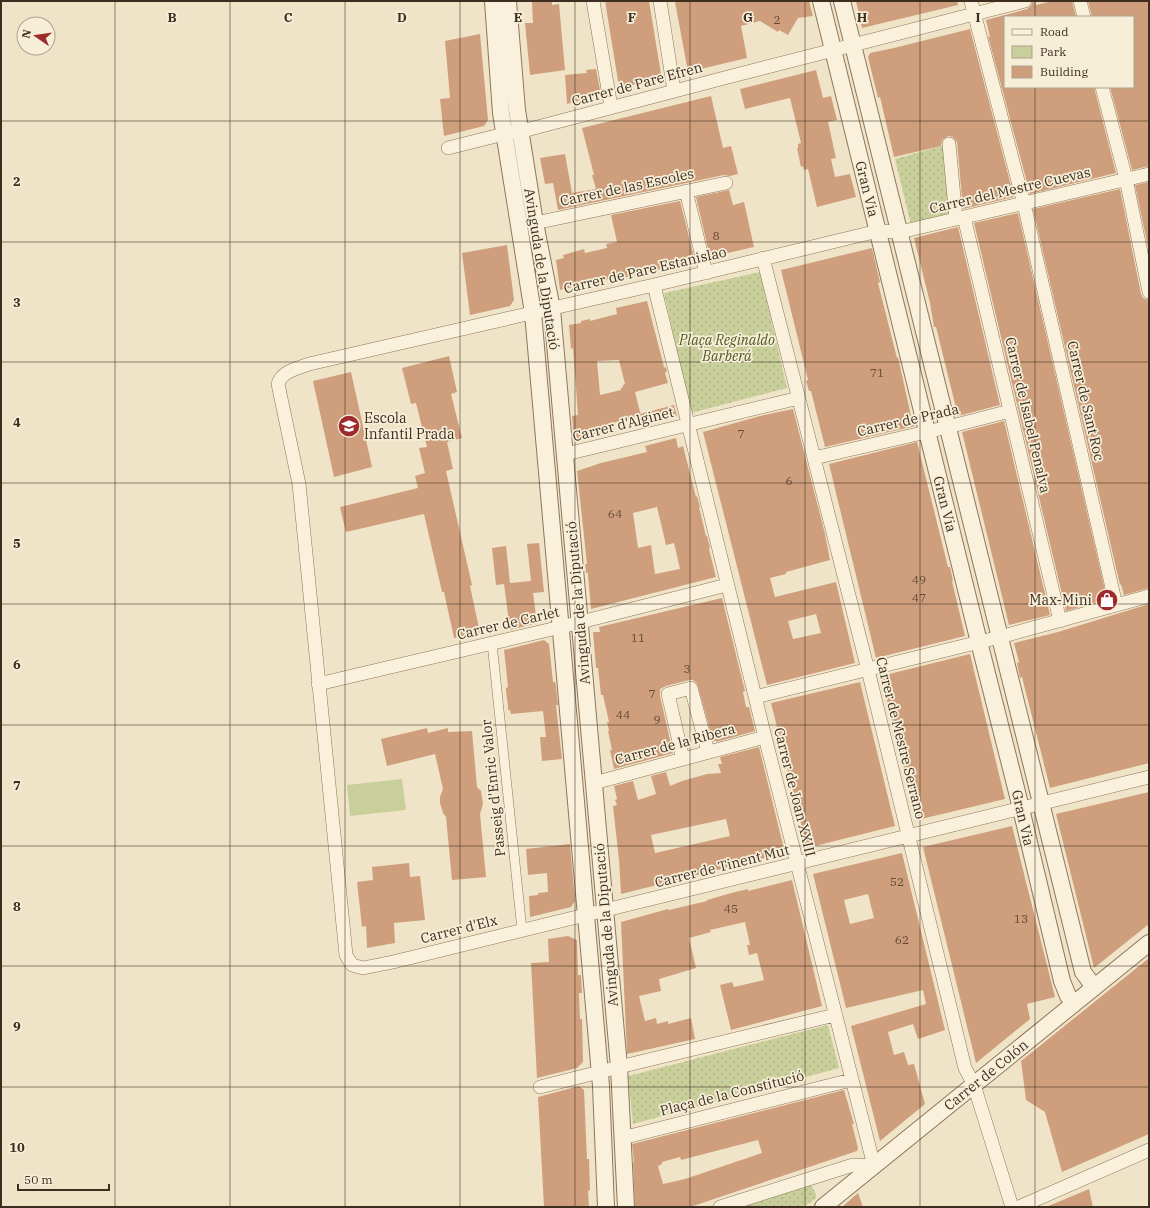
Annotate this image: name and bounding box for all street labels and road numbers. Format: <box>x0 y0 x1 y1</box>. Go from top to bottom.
street label: Carrer de Pare Efren <box>570 58 704 110</box>
street label: Gran Via <box>851 159 883 219</box>
street label: Carrer del Mestre Cuevas <box>928 163 1092 217</box>
street label: Carrer de las Escoles <box>558 164 696 210</box>
street label: Avinguda de la Diputació <box>520 187 564 351</box>
street label: Carrer de Pare Estanislao <box>562 242 728 298</box>
street label: Carrer de Isabel Penalva <box>1001 335 1055 495</box>
street label: Carrer de Sant Roc <box>1063 339 1109 463</box>
street label: Carrer de Prada <box>855 399 961 440</box>
street label: Carrer d'Alginet <box>571 403 676 445</box>
street label: Gran Via <box>929 474 961 534</box>
street label: Avinguda de la Diputació <box>562 521 594 685</box>
street label: Carrer de Carlet <box>455 602 561 644</box>
street label: Carrer de Mestre Serrano <box>872 655 930 821</box>
street label: Passeig d'Enric Valor <box>477 718 509 857</box>
street label: Carrer de la Ribera <box>613 719 738 769</box>
street label: Carrer de Joan XXIII <box>770 725 820 859</box>
street label: Gran Via <box>1008 788 1038 848</box>
street label: Carrer de Tinent Mut <box>653 841 791 891</box>
street label: Avinguda de la Diputació <box>590 843 622 1007</box>
street label: Carrer d'Elx <box>419 911 500 947</box>
street label: Carrer de Colón <box>940 1036 1032 1114</box>
street label: Plaça de la Constitució <box>658 1066 806 1120</box>

